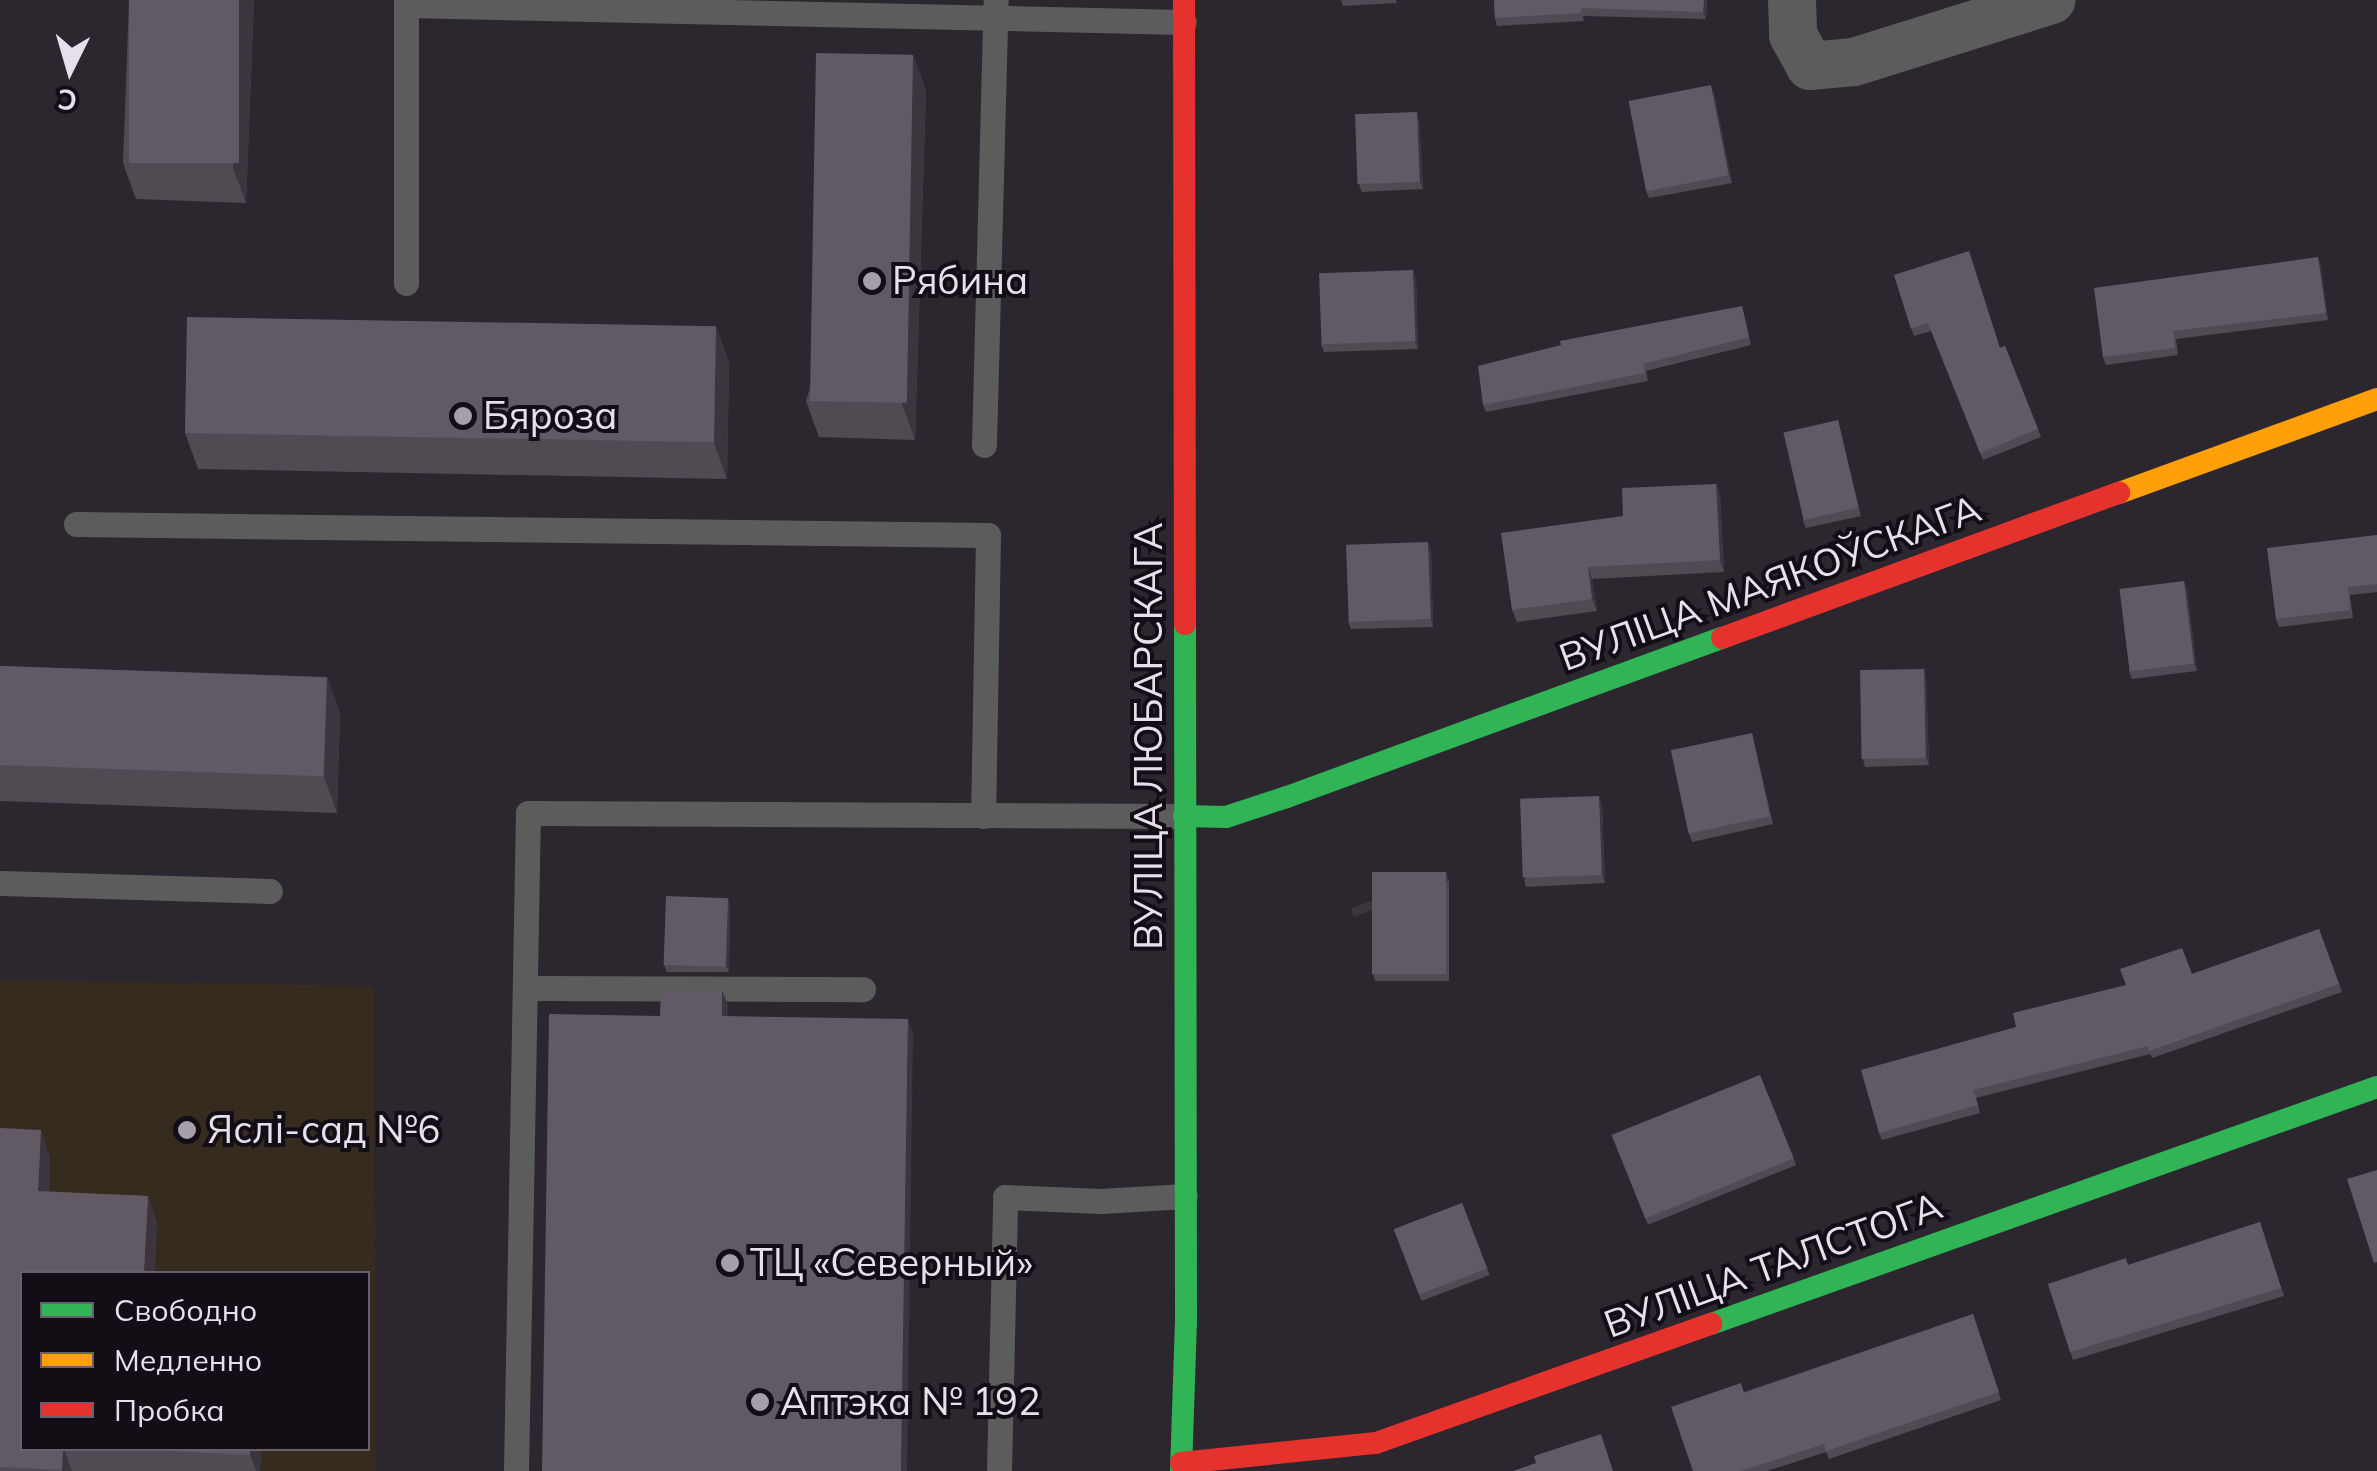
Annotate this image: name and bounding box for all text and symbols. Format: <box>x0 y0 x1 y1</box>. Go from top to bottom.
north arrow <box>20 20 120 120</box>
text: С <box>56 82 78 119</box>
place label: Рябина <box>892 258 1028 304</box>
marker: Рябина <box>861 270 883 292</box>
place label: Бяроза <box>483 393 617 439</box>
marker: Бяроза <box>452 405 474 427</box>
street label: ВУЛІЦА МАЯКОЎСКАГА <box>1553 485 1987 681</box>
street label: ВУЛІЦА ЛЮБАРСКАГА <box>1126 522 1172 950</box>
place label: Яслі-сад №6 <box>207 1107 440 1153</box>
marker: Яслі-сад №6 <box>176 1119 198 1141</box>
street label: ВУЛІЦА ТАЛСТОГА <box>1598 1183 1948 1347</box>
place label: ТЦ «Северный» <box>750 1240 1033 1286</box>
marker: ТЦ «Северный» <box>719 1252 741 1274</box>
legend <box>20 1271 370 1451</box>
text: Свободно <box>114 1291 257 1329</box>
text: Медленно <box>114 1341 262 1379</box>
place label: Аптэка № 192 <box>780 1379 1041 1425</box>
text: Пробка <box>114 1391 225 1429</box>
marker: Аптэка № 192 <box>749 1391 771 1413</box>

